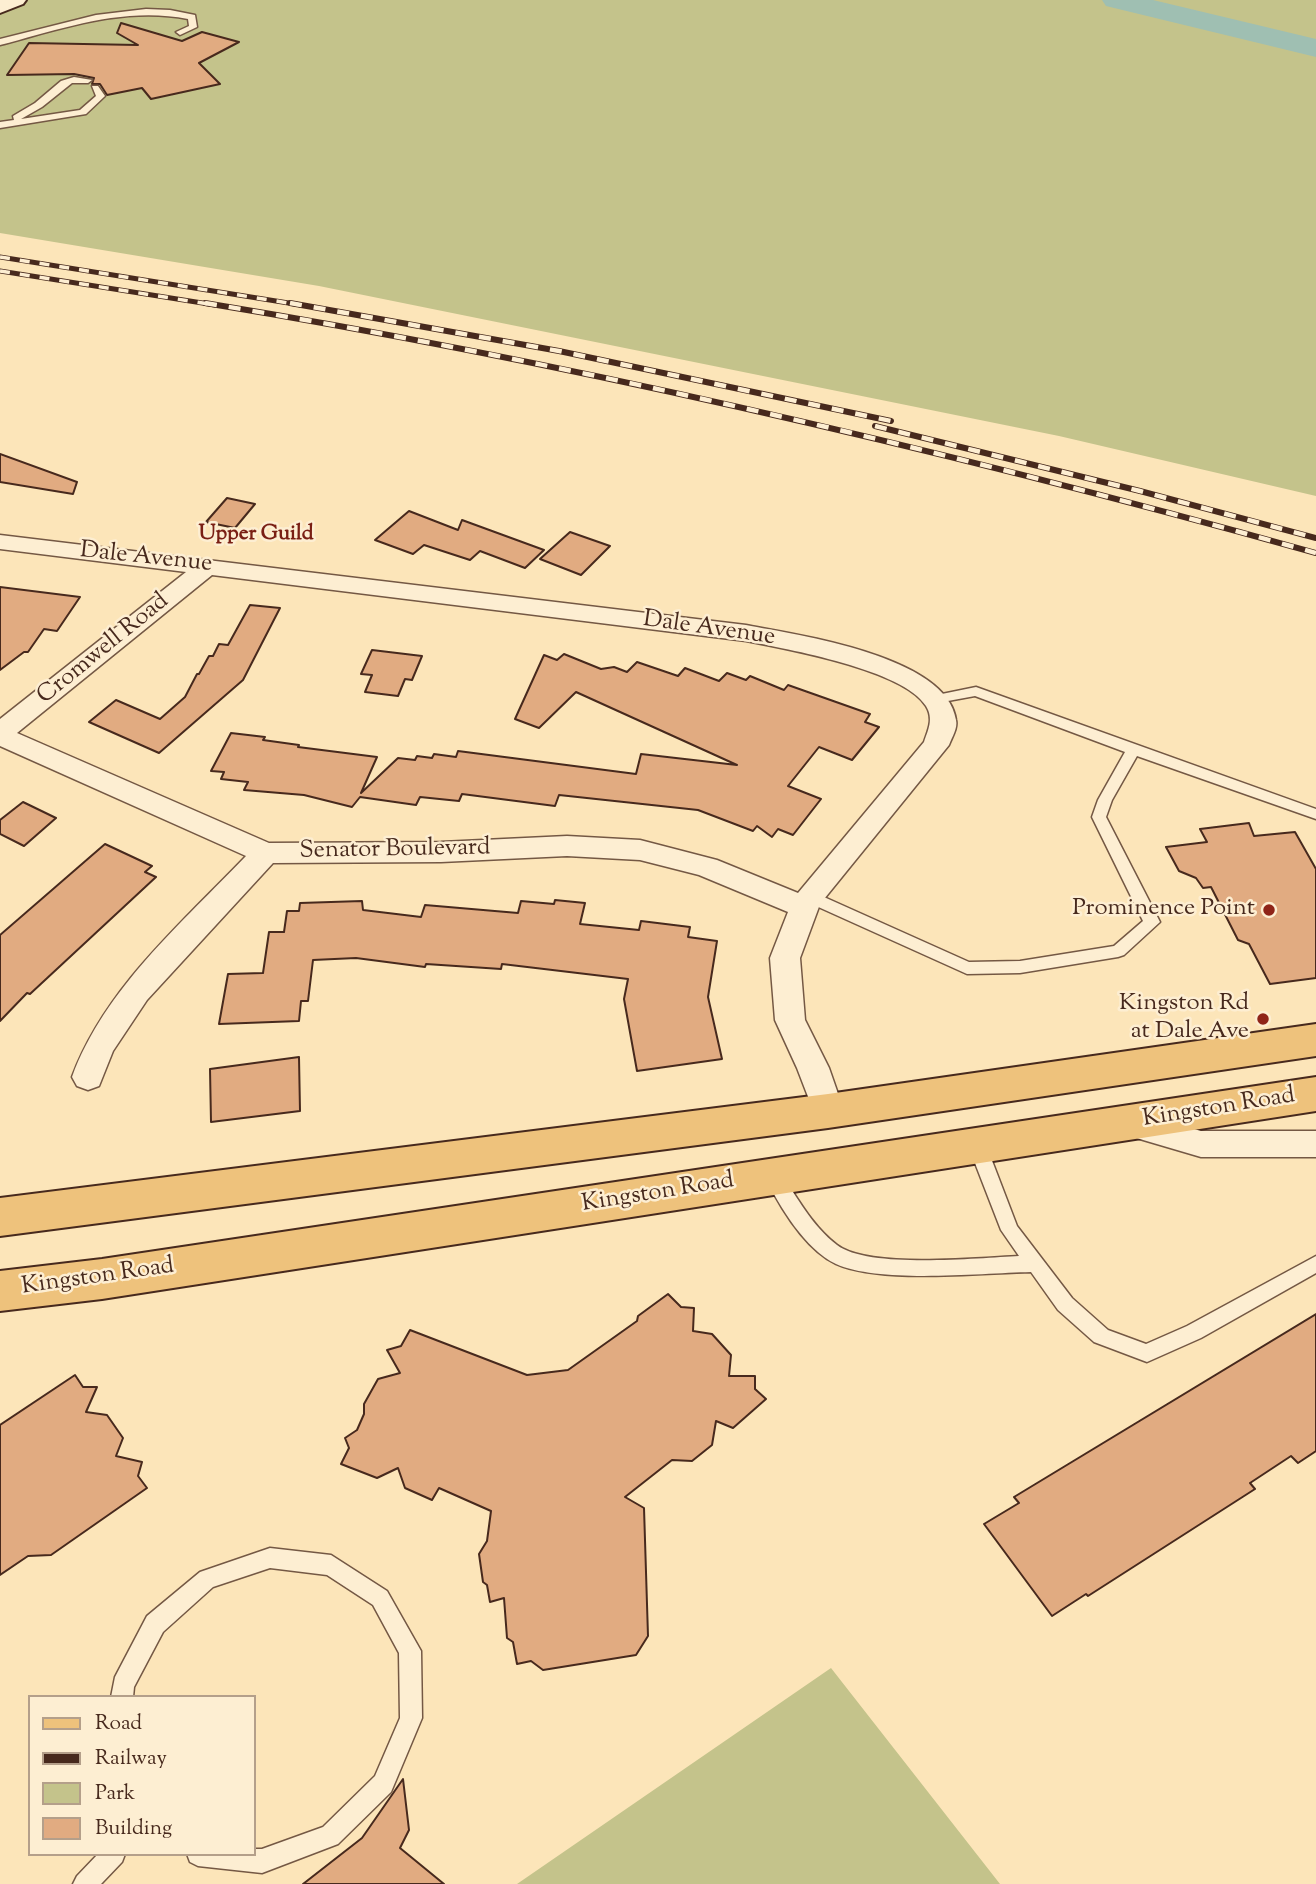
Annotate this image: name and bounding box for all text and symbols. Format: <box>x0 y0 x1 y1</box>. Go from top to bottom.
district label: Upper Guild <box>198 522 314 548</box>
street label: Dale Avenue <box>78 538 214 580</box>
street label: Cromwell Road <box>32 588 176 712</box>
street label: Dale Avenue <box>641 606 777 654</box>
street label: Senator Boulevard <box>299 835 491 867</box>
place label: Prominence Point <box>1072 896 1255 924</box>
marker: Prominence Point <box>1261 902 1277 918</box>
place label: Kingston Rd at Dale Ave <box>1119 991 1249 1047</box>
marker: Kingston Rd at Dale Ave <box>1255 1011 1271 1027</box>
street label: Kingston Road <box>1141 1083 1297 1135</box>
street label: Kingston Road <box>580 1168 736 1220</box>
street label: Kingston Road <box>20 1253 176 1303</box>
legend <box>28 1695 256 1856</box>
text: Road <box>95 1709 142 1739</box>
text: Railway <box>95 1744 167 1774</box>
text: Park <box>95 1779 135 1809</box>
text: Building <box>95 1814 172 1844</box>

